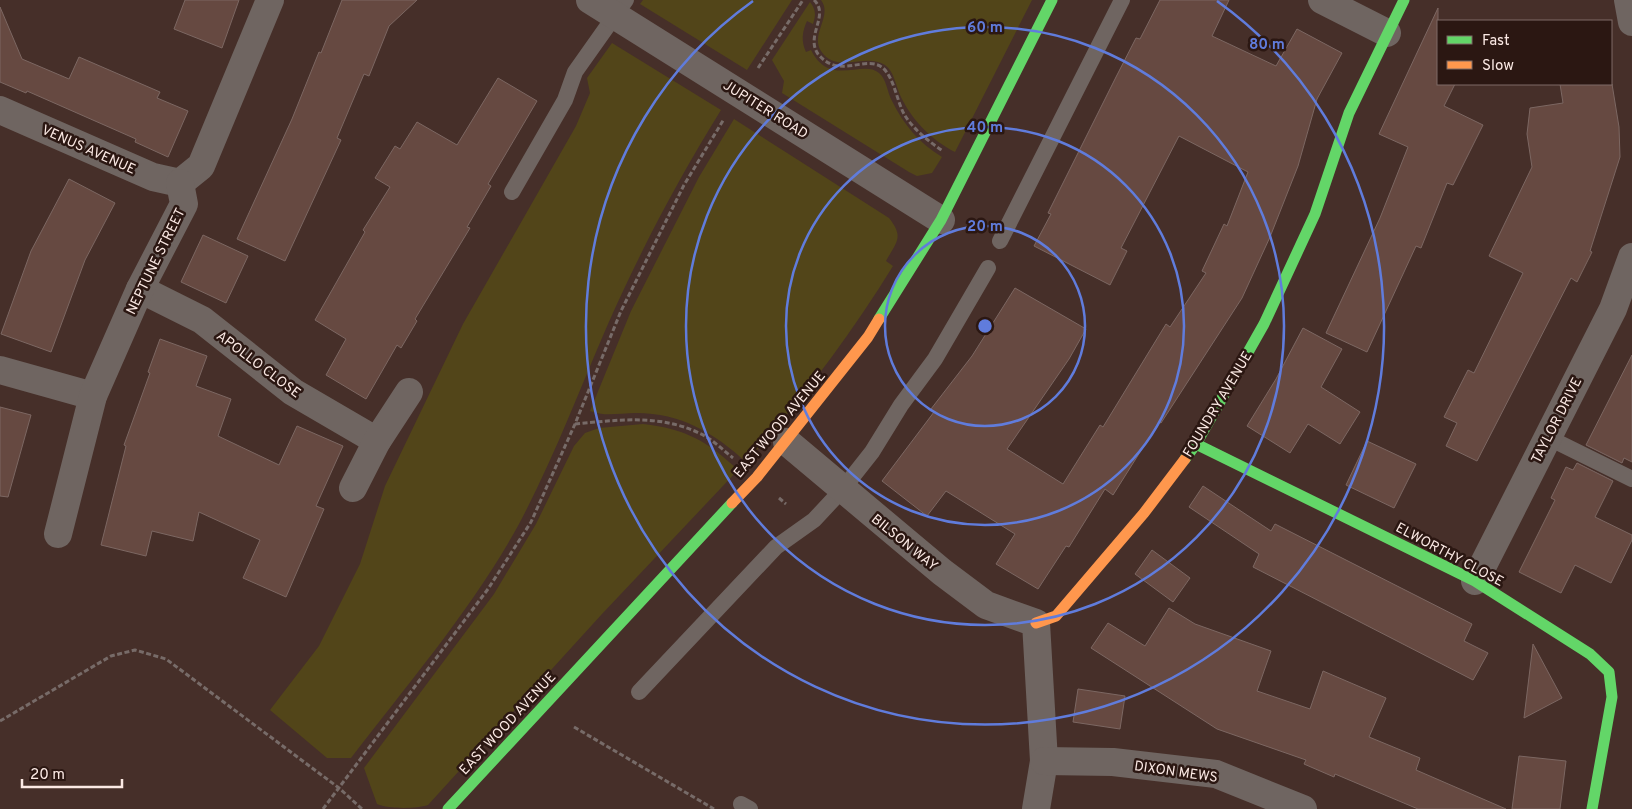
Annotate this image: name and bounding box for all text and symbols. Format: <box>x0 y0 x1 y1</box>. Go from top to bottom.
text: 60 m <box>967 19 1003 38</box>
legend <box>1437 20 1612 85</box>
text: Fast <box>1482 32 1510 51</box>
text: 80 m <box>1249 36 1285 55</box>
text: Slow <box>1482 57 1514 76</box>
street label: JUPITER ROAD <box>720 77 811 143</box>
text: 40 m <box>967 119 1003 138</box>
street label: VENUS AVENUE <box>39 122 138 179</box>
street label: NEPTUNE STREET <box>123 206 190 318</box>
text: 20 m <box>967 218 1003 237</box>
centre of rings <box>976 317 994 335</box>
street label: APOLLO CLOSE <box>213 328 304 402</box>
street label: FOUNDRY AVENUE <box>1180 349 1257 461</box>
street label: EAST WOOD AVENUE <box>731 368 830 482</box>
street label: TAYLOR DRIVE <box>1528 375 1586 466</box>
street label: BILSON WAY <box>867 511 941 575</box>
street label: ELWORTHY CLOSE <box>1392 520 1506 591</box>
street label: EAST WOOD AVENUE <box>456 669 560 779</box>
scale bar <box>22 756 122 788</box>
street label: DIXON MEWS <box>1133 758 1219 787</box>
text: 20 m <box>30 766 65 785</box>

